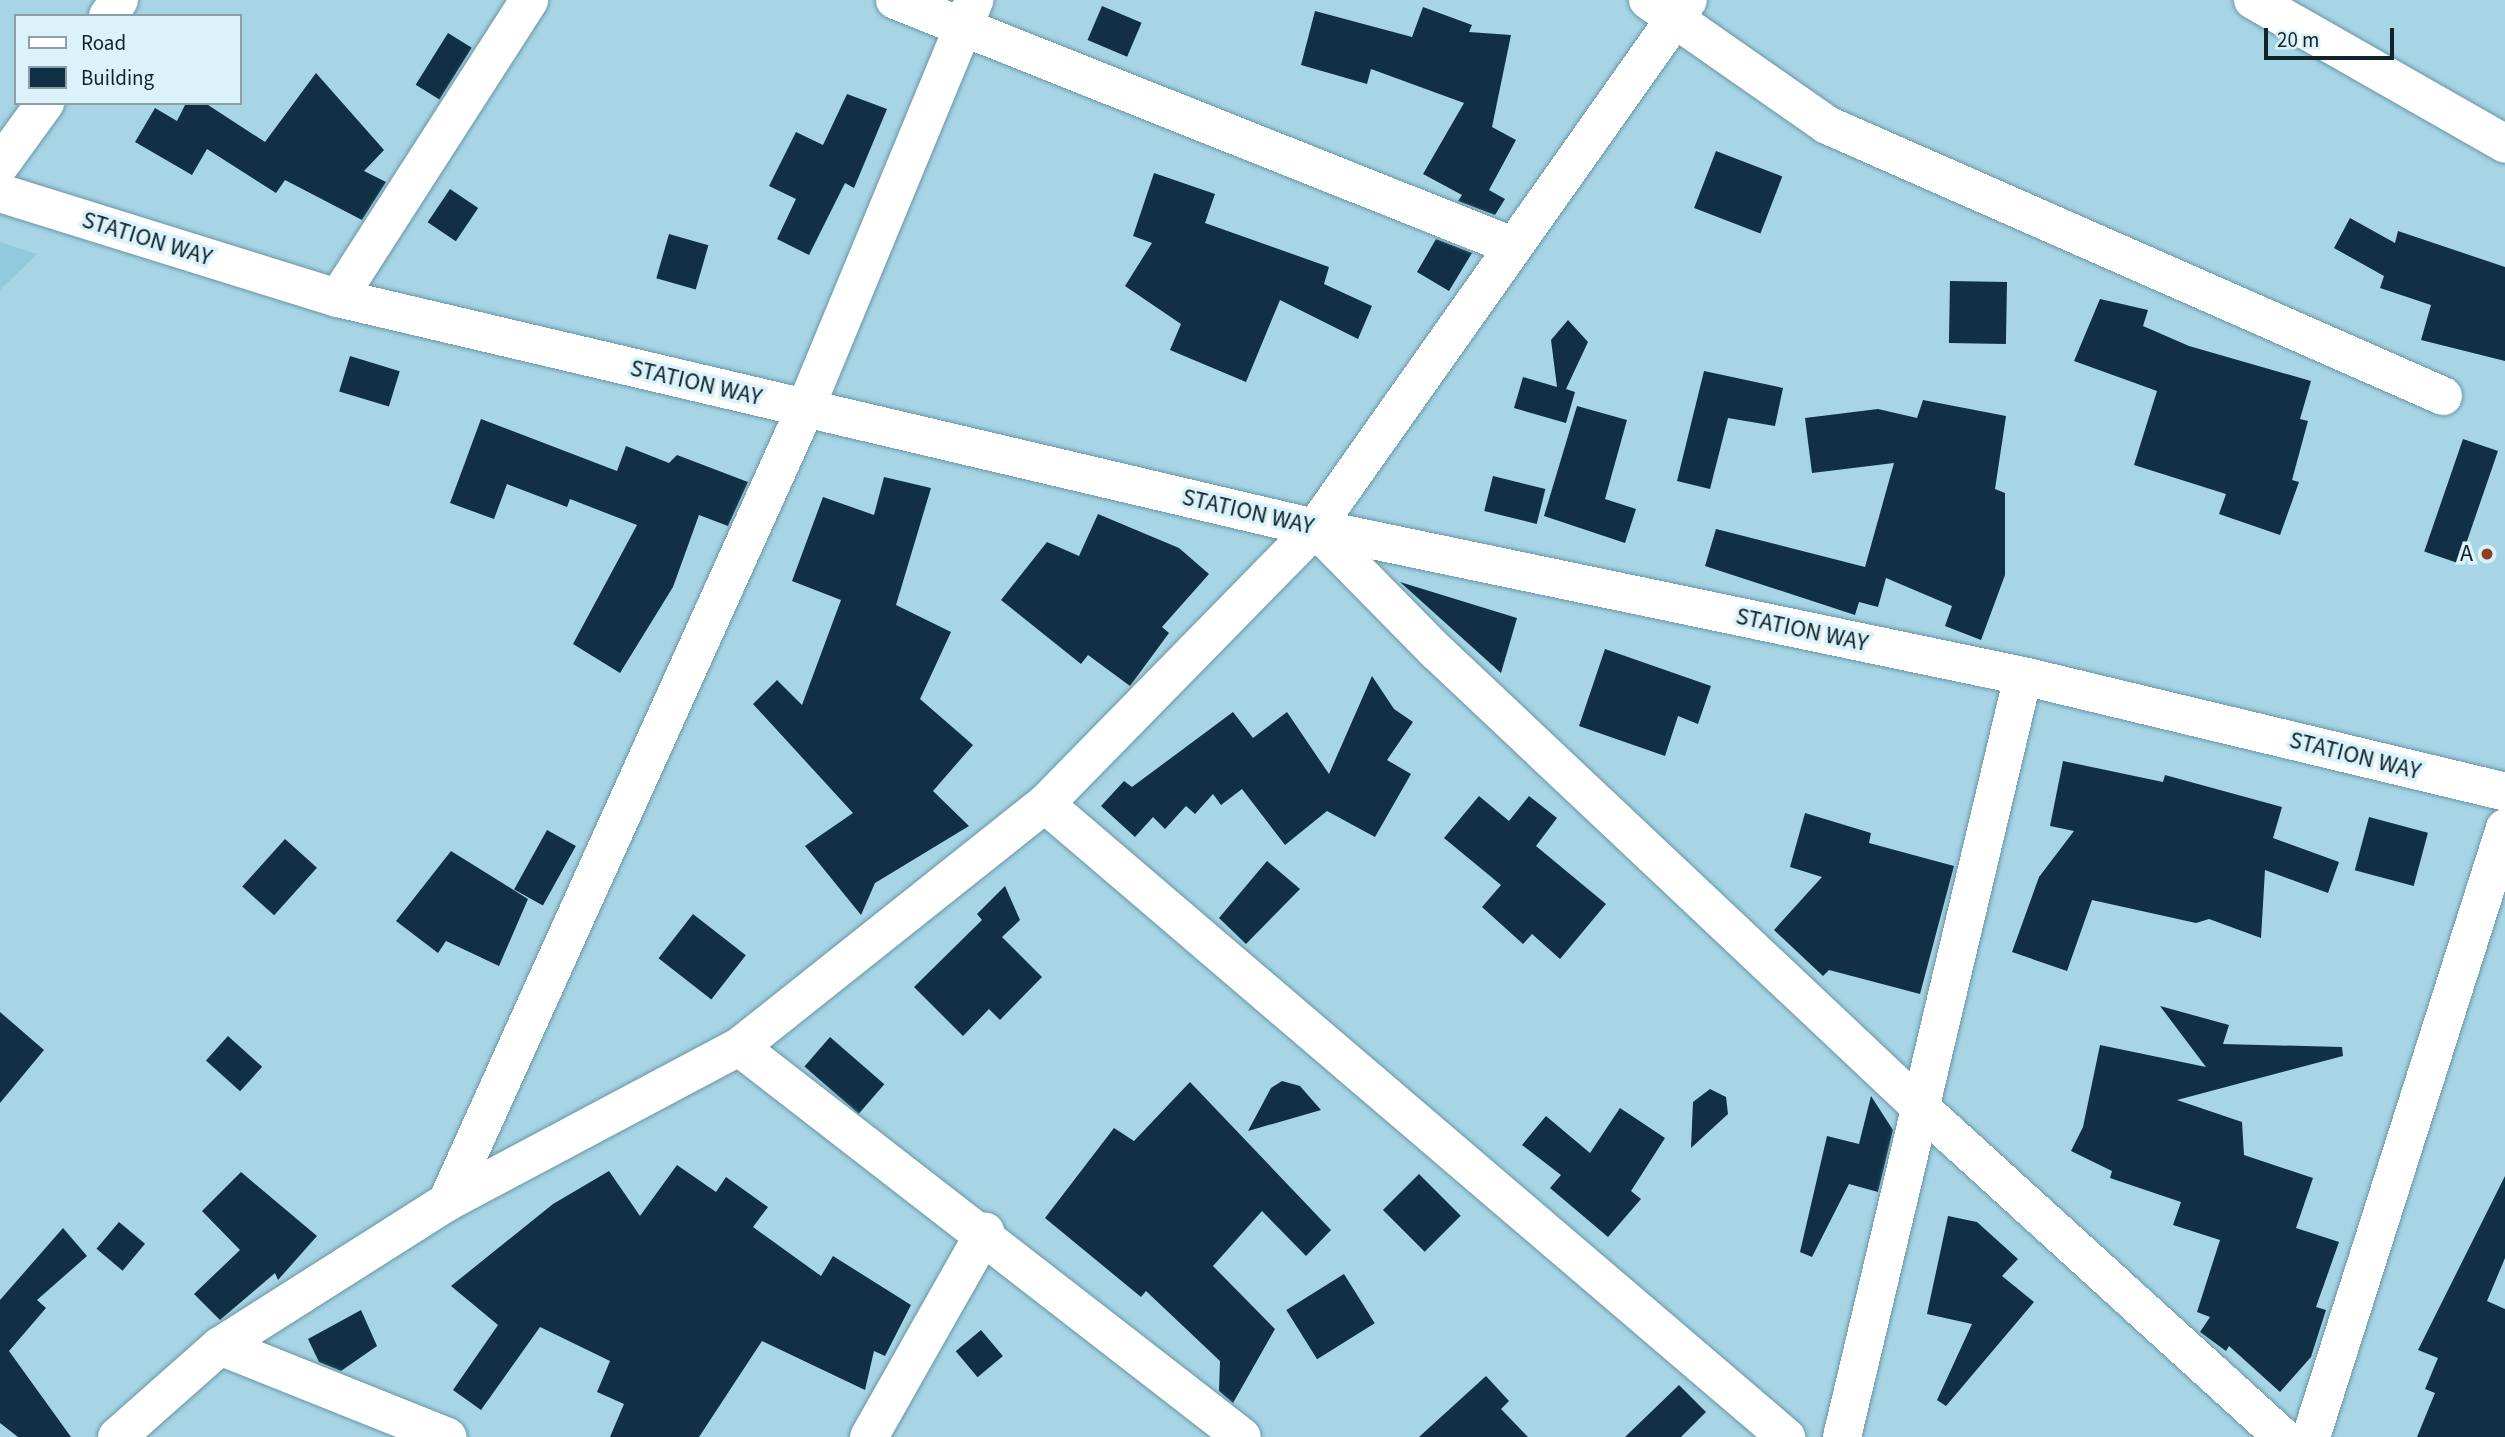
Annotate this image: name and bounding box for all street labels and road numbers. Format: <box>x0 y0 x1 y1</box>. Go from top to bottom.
street label: STATION WAY <box>79 206 215 272</box>
street label: STATION WAY <box>627 354 765 412</box>
street label: STATION WAY <box>1179 483 1317 541</box>
street label: STATION WAY <box>1733 602 1871 658</box>
street label: STATION WAY <box>2286 726 2424 786</box>

